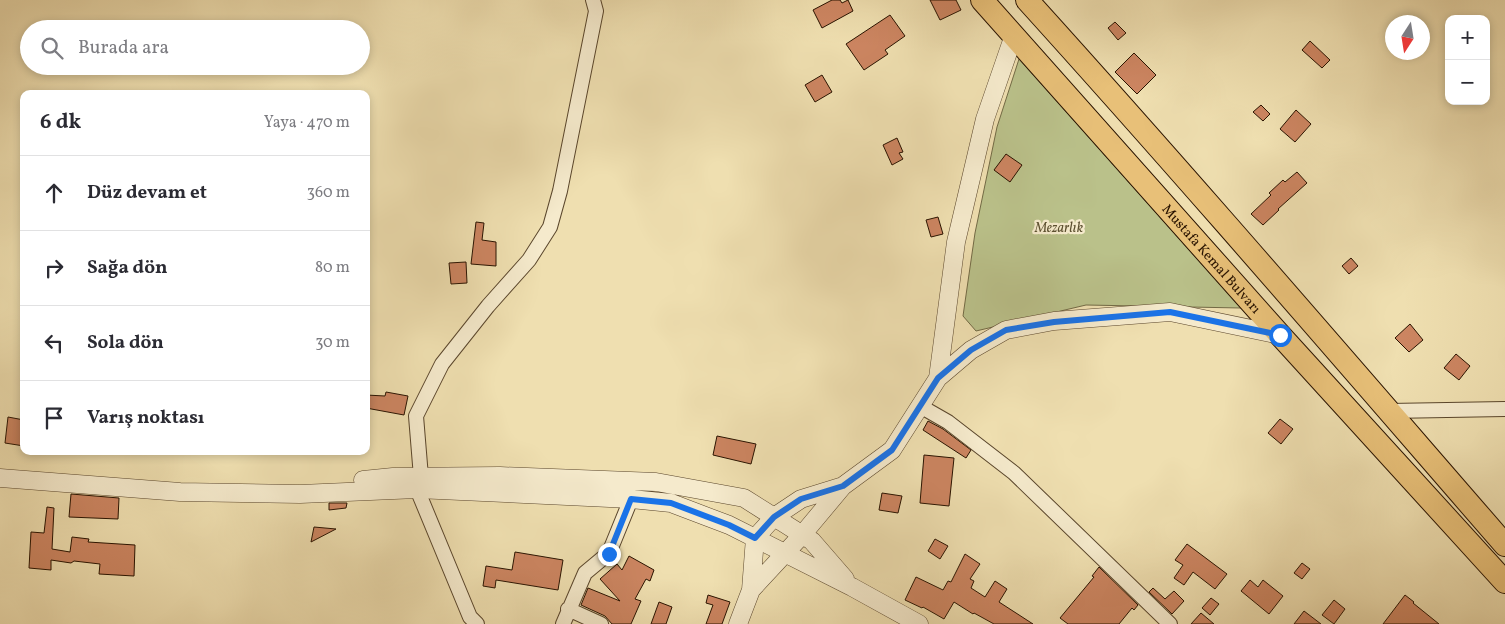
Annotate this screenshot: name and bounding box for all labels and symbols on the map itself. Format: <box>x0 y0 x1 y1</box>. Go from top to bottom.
north arrow <box>1385 15 1430 60</box>
street label: Mustafa Kemal Bulvarı <box>1157 201 1265 318</box>
park label: Mezarlık <box>1034 219 1084 238</box>
route start <box>1269 324 1292 347</box>
route end <box>598 543 621 566</box>

